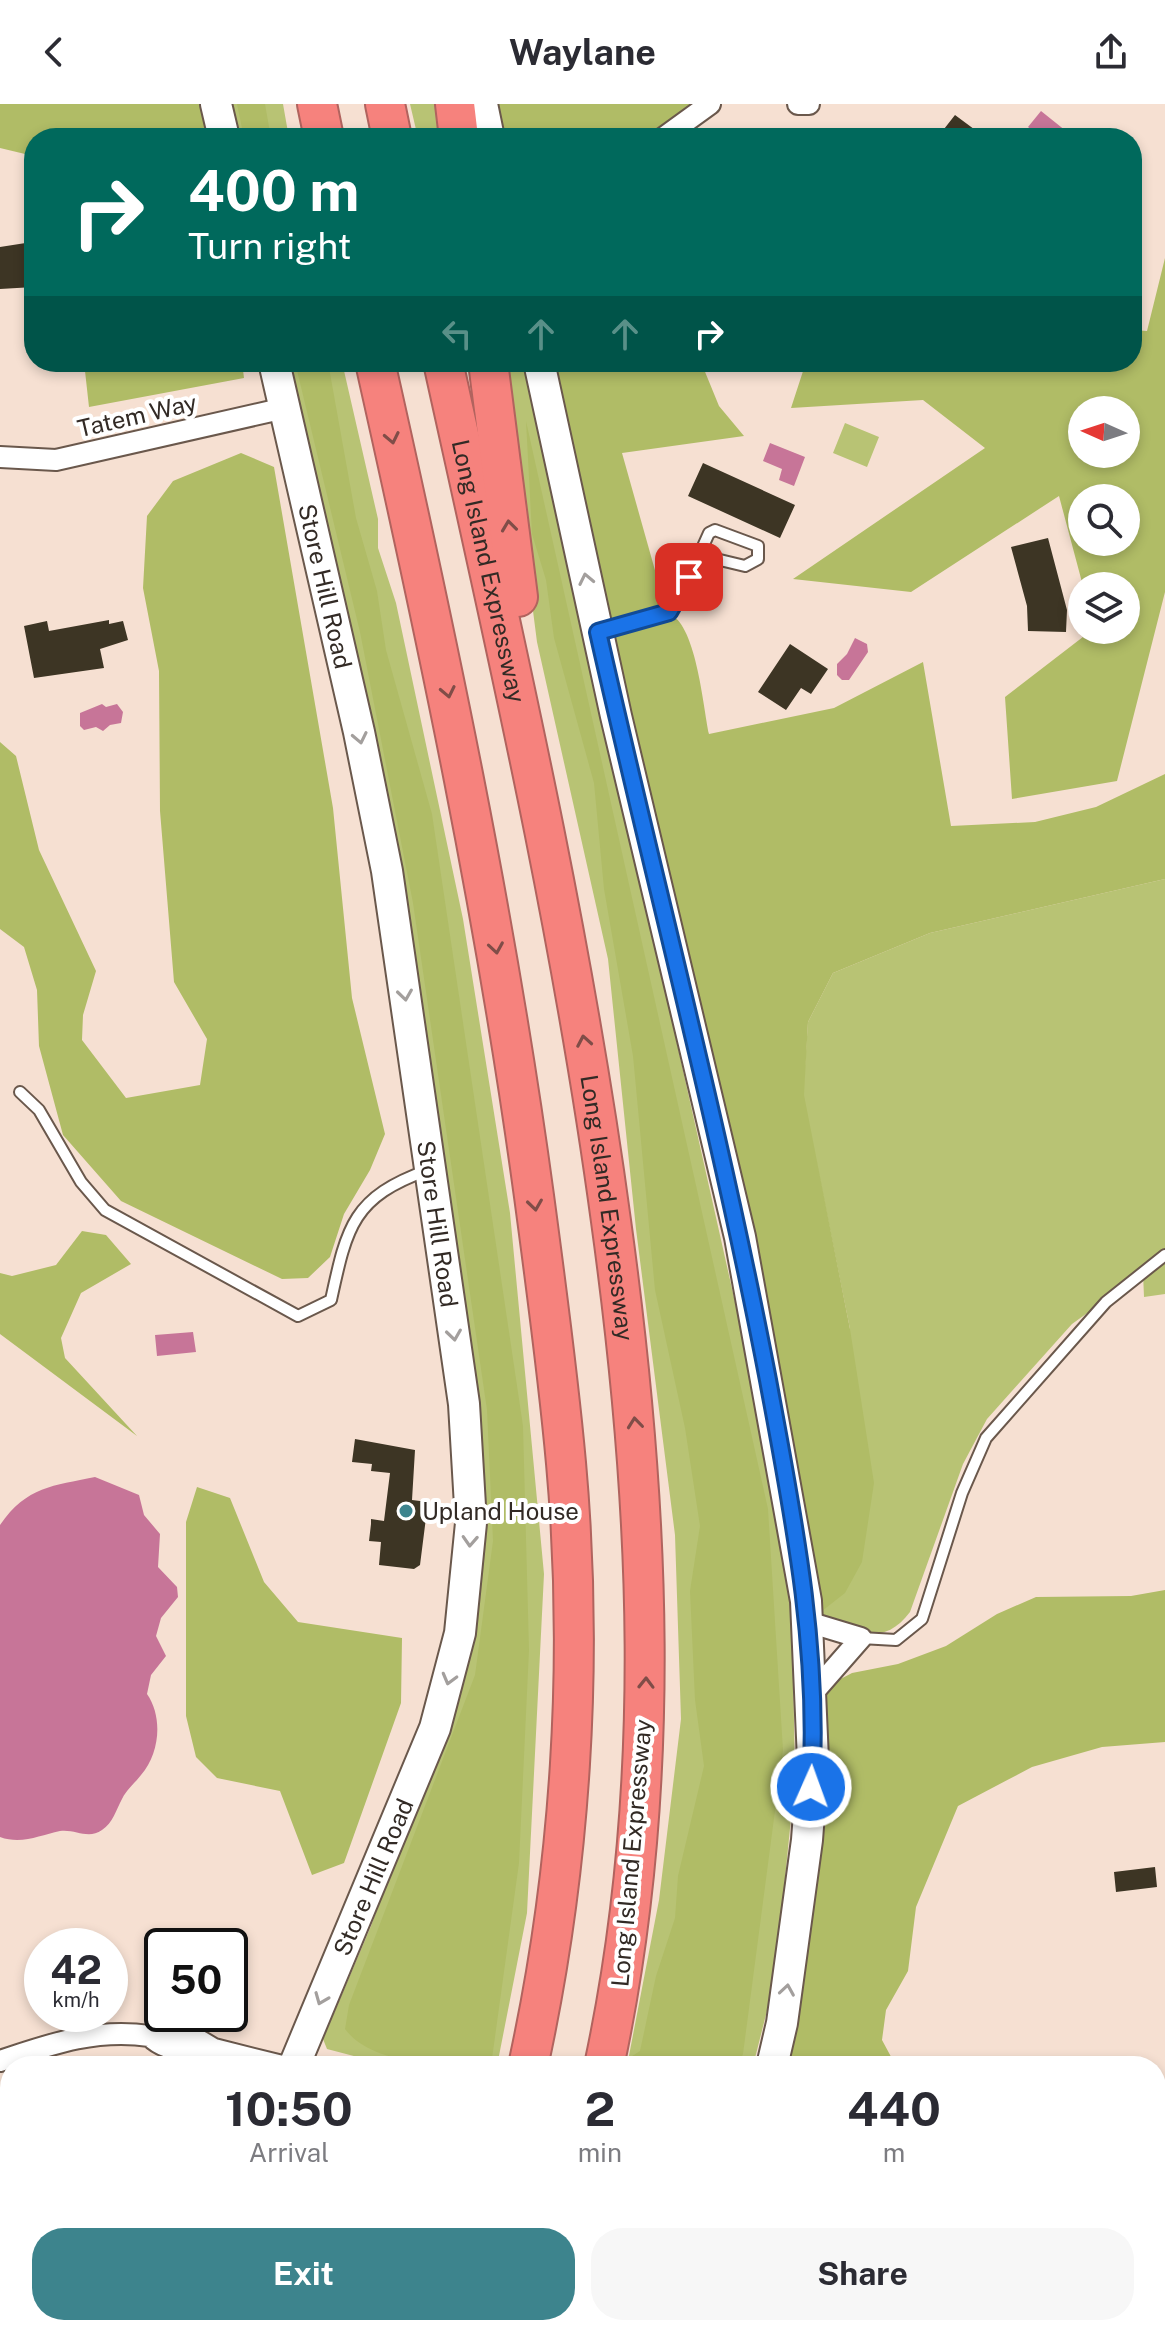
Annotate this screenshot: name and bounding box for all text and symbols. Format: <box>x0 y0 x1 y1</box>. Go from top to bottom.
icon: back <box>32 30 76 74</box>
icon: share <box>1089 30 1133 74</box>
text: Waylane <box>509 31 656 73</box>
text: 400 m <box>188 158 360 224</box>
icon: right <box>56 160 160 264</box>
text: Turn right <box>188 225 351 267</box>
icon: left <box>435 312 479 356</box>
icon: ahead <box>519 312 563 356</box>
icon: ahead <box>603 312 647 356</box>
icon: right <box>687 312 731 356</box>
street label: Tatem Way <box>75 388 200 442</box>
north arrow <box>1068 396 1140 468</box>
map controls <box>1068 396 1140 644</box>
one-way arrow <box>383 431 400 444</box>
street label: Long Island Expressway <box>447 437 531 705</box>
button: search <box>1068 484 1140 556</box>
street label: Store Hill Road <box>293 501 358 671</box>
one-way arrow <box>500 519 517 532</box>
pin <box>655 543 723 611</box>
icon: arrive <box>667 555 711 599</box>
button: layers <box>1068 572 1140 644</box>
one-way arrow <box>578 573 595 586</box>
one-way arrow <box>439 685 456 698</box>
one-way arrow <box>351 731 368 745</box>
one-way arrow <box>487 941 504 954</box>
one-way arrow <box>396 988 413 1001</box>
one-way arrow <box>576 1035 593 1048</box>
street label: Long Island Expressway <box>575 1073 640 1343</box>
street label: Store Hill Road <box>412 1139 464 1309</box>
one-way arrow <box>526 1198 543 1211</box>
one-way arrow <box>445 1328 462 1342</box>
one-way arrow <box>627 1417 644 1430</box>
place label: Upland House <box>422 1497 579 1525</box>
marker: Upland House <box>397 1502 415 1520</box>
one-way arrow <box>462 1535 479 1548</box>
one-way arrow <box>442 1672 459 1686</box>
one-way arrow <box>637 1676 654 1689</box>
street label: Long Island Expressway <box>605 1718 657 1988</box>
position arrow <box>769 1745 853 1829</box>
street label: Store Hill Road <box>327 1794 419 1960</box>
speed limit sign: 50 <box>144 1928 248 2032</box>
text: 42 <box>50 1946 102 1993</box>
one-way arrow <box>778 1983 795 1996</box>
text: km/h <box>52 1988 100 2012</box>
one-way arrow <box>314 1991 331 2005</box>
text: 10:50 <box>225 2080 353 2137</box>
text: 2 <box>585 2080 615 2137</box>
text: 440 <box>847 2080 941 2137</box>
text: Arrival <box>249 2137 329 2168</box>
text: min <box>578 2137 622 2168</box>
text: m <box>883 2137 905 2168</box>
button: Exit <box>32 2228 575 2320</box>
button: Share <box>591 2228 1134 2320</box>

